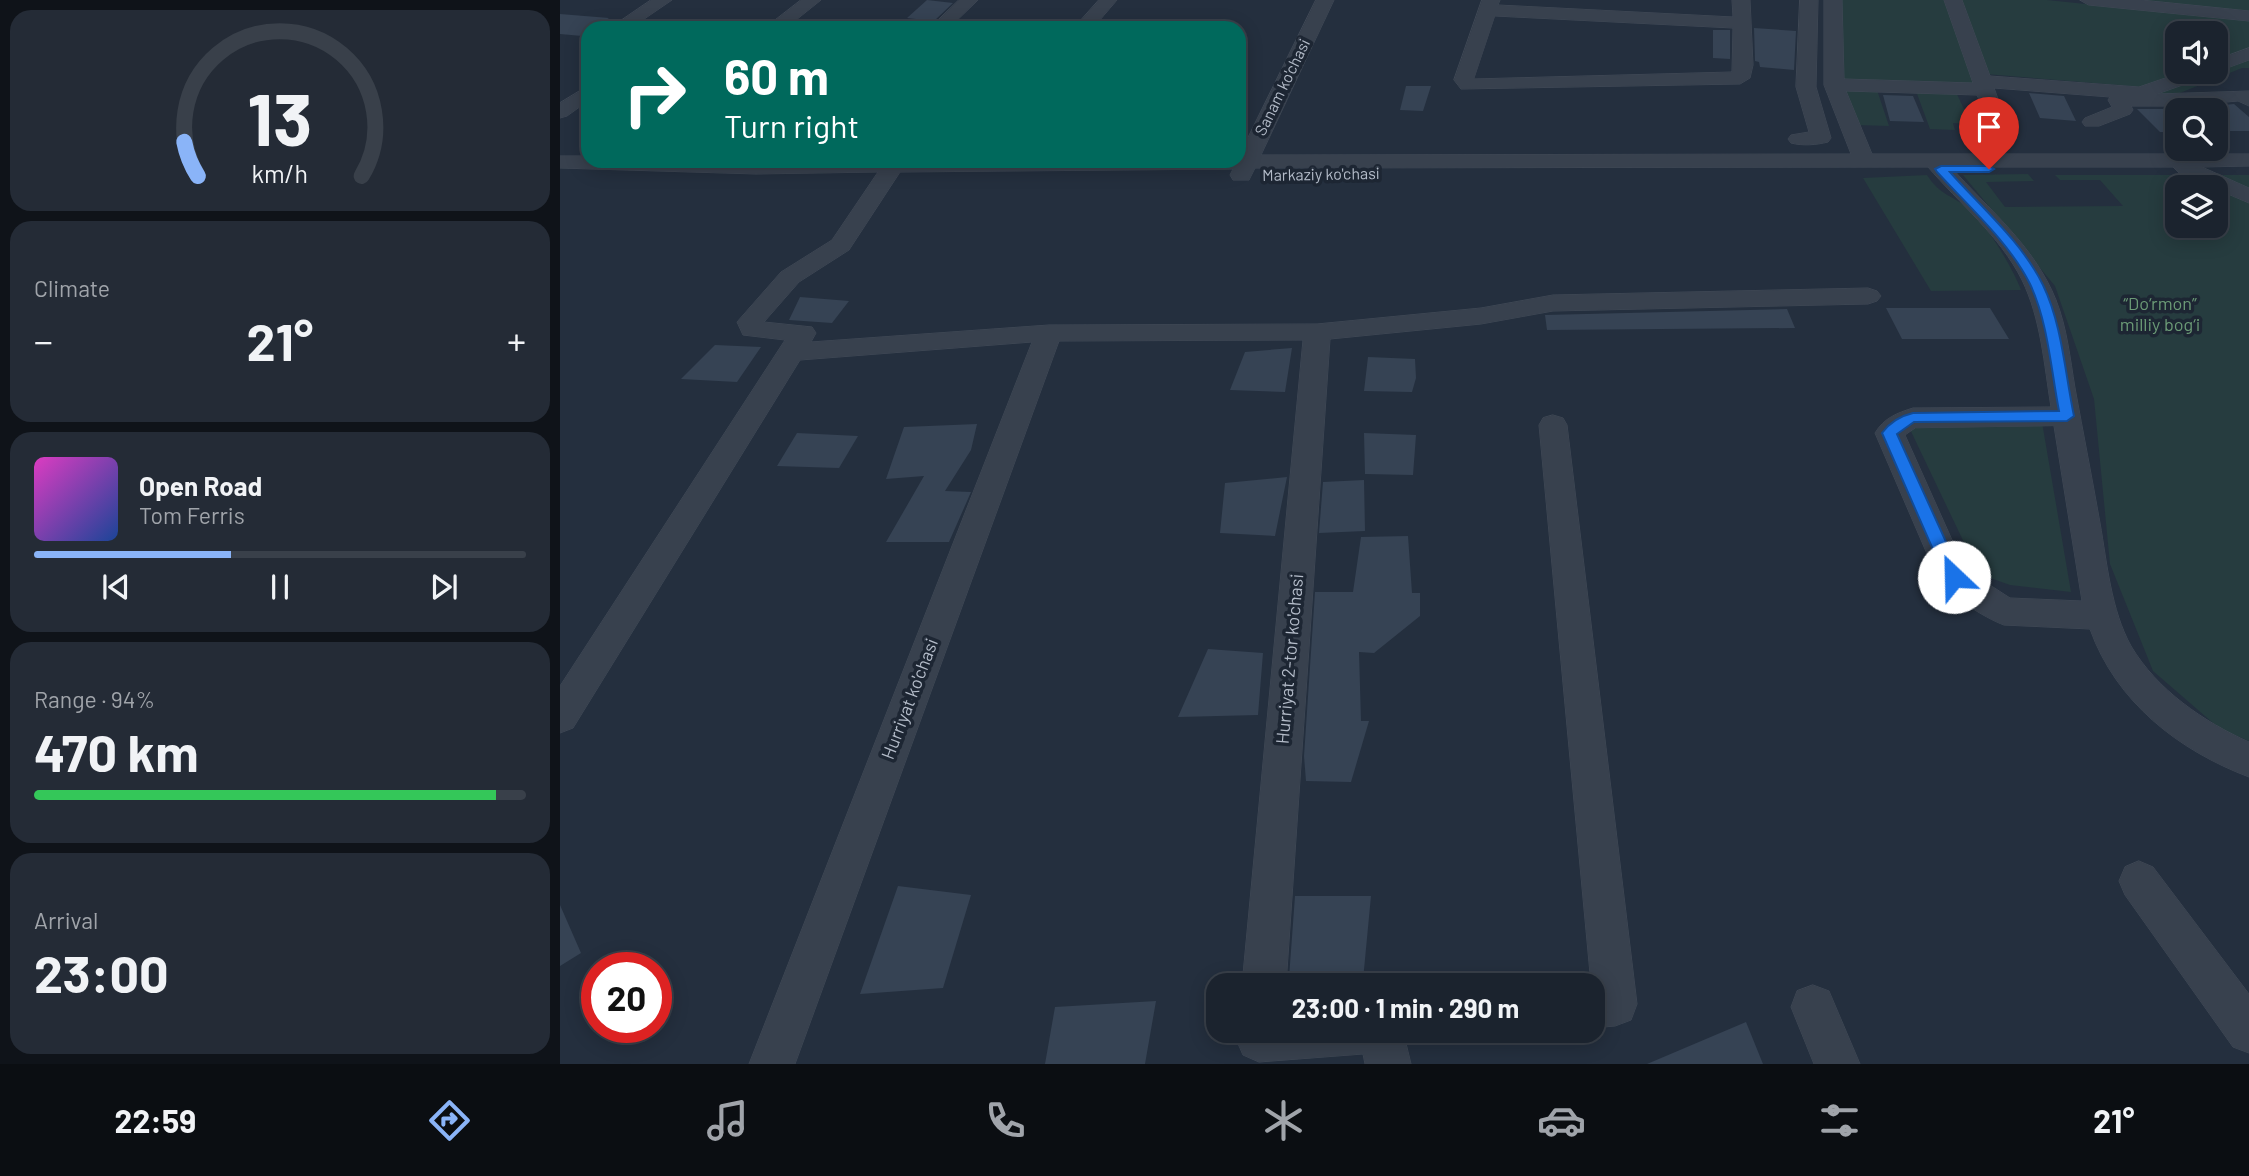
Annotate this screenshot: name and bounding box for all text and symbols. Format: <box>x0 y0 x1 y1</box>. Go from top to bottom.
map controls <box>2165 21 2228 238</box>
button: sound <box>2165 21 2228 84</box>
street label: Sanam ko'chasi <box>1250 35 1313 138</box>
text: 60 m <box>724 46 829 105</box>
icon: right <box>609 49 700 140</box>
text: 13 <box>247 74 313 162</box>
pin <box>1959 97 2019 169</box>
button: search <box>2165 98 2228 161</box>
text: Turn right <box>724 106 859 144</box>
icon: arrive <box>1970 108 2008 146</box>
text: km/h <box>252 158 308 188</box>
street label: Markaziy ko'chasi <box>1262 163 1380 184</box>
button: layers <box>2165 175 2228 238</box>
text: Climate <box>34 274 110 302</box>
park label: “Do‘rmon” milliy bog‘i <box>2120 292 2200 335</box>
text: 21° <box>247 309 313 371</box>
text: − <box>34 317 53 363</box>
text: + <box>507 317 526 363</box>
text: Open Road <box>139 470 262 501</box>
text: Tom Ferris <box>139 501 245 529</box>
position arrow <box>1917 540 1991 614</box>
icon: previous <box>97 568 135 606</box>
icon: pause <box>261 568 299 606</box>
icon: next <box>425 568 463 606</box>
street label: Hurriyat 2-tor ko'chasi <box>1271 573 1307 745</box>
street label: Hurriyat ko'chasi <box>876 635 942 762</box>
text: Range · 94% <box>34 685 155 713</box>
text: 470 km <box>34 720 199 782</box>
text: Arrival <box>34 906 98 934</box>
text: 23:00 <box>34 941 169 1003</box>
speed limit sign: 20 <box>581 952 672 1043</box>
text: 23:00 · 1 min · 290 m <box>1292 992 1519 1023</box>
icon: directions <box>425 1096 474 1145</box>
icon: music <box>703 1096 752 1145</box>
icon: phone <box>981 1096 1030 1145</box>
icon: climate <box>1259 1096 1308 1145</box>
icon: car <box>1537 1096 1586 1145</box>
icon: filters <box>1815 1096 1864 1145</box>
text: 22:59 <box>115 1101 196 1139</box>
text: 21° <box>2093 1101 2134 1139</box>

